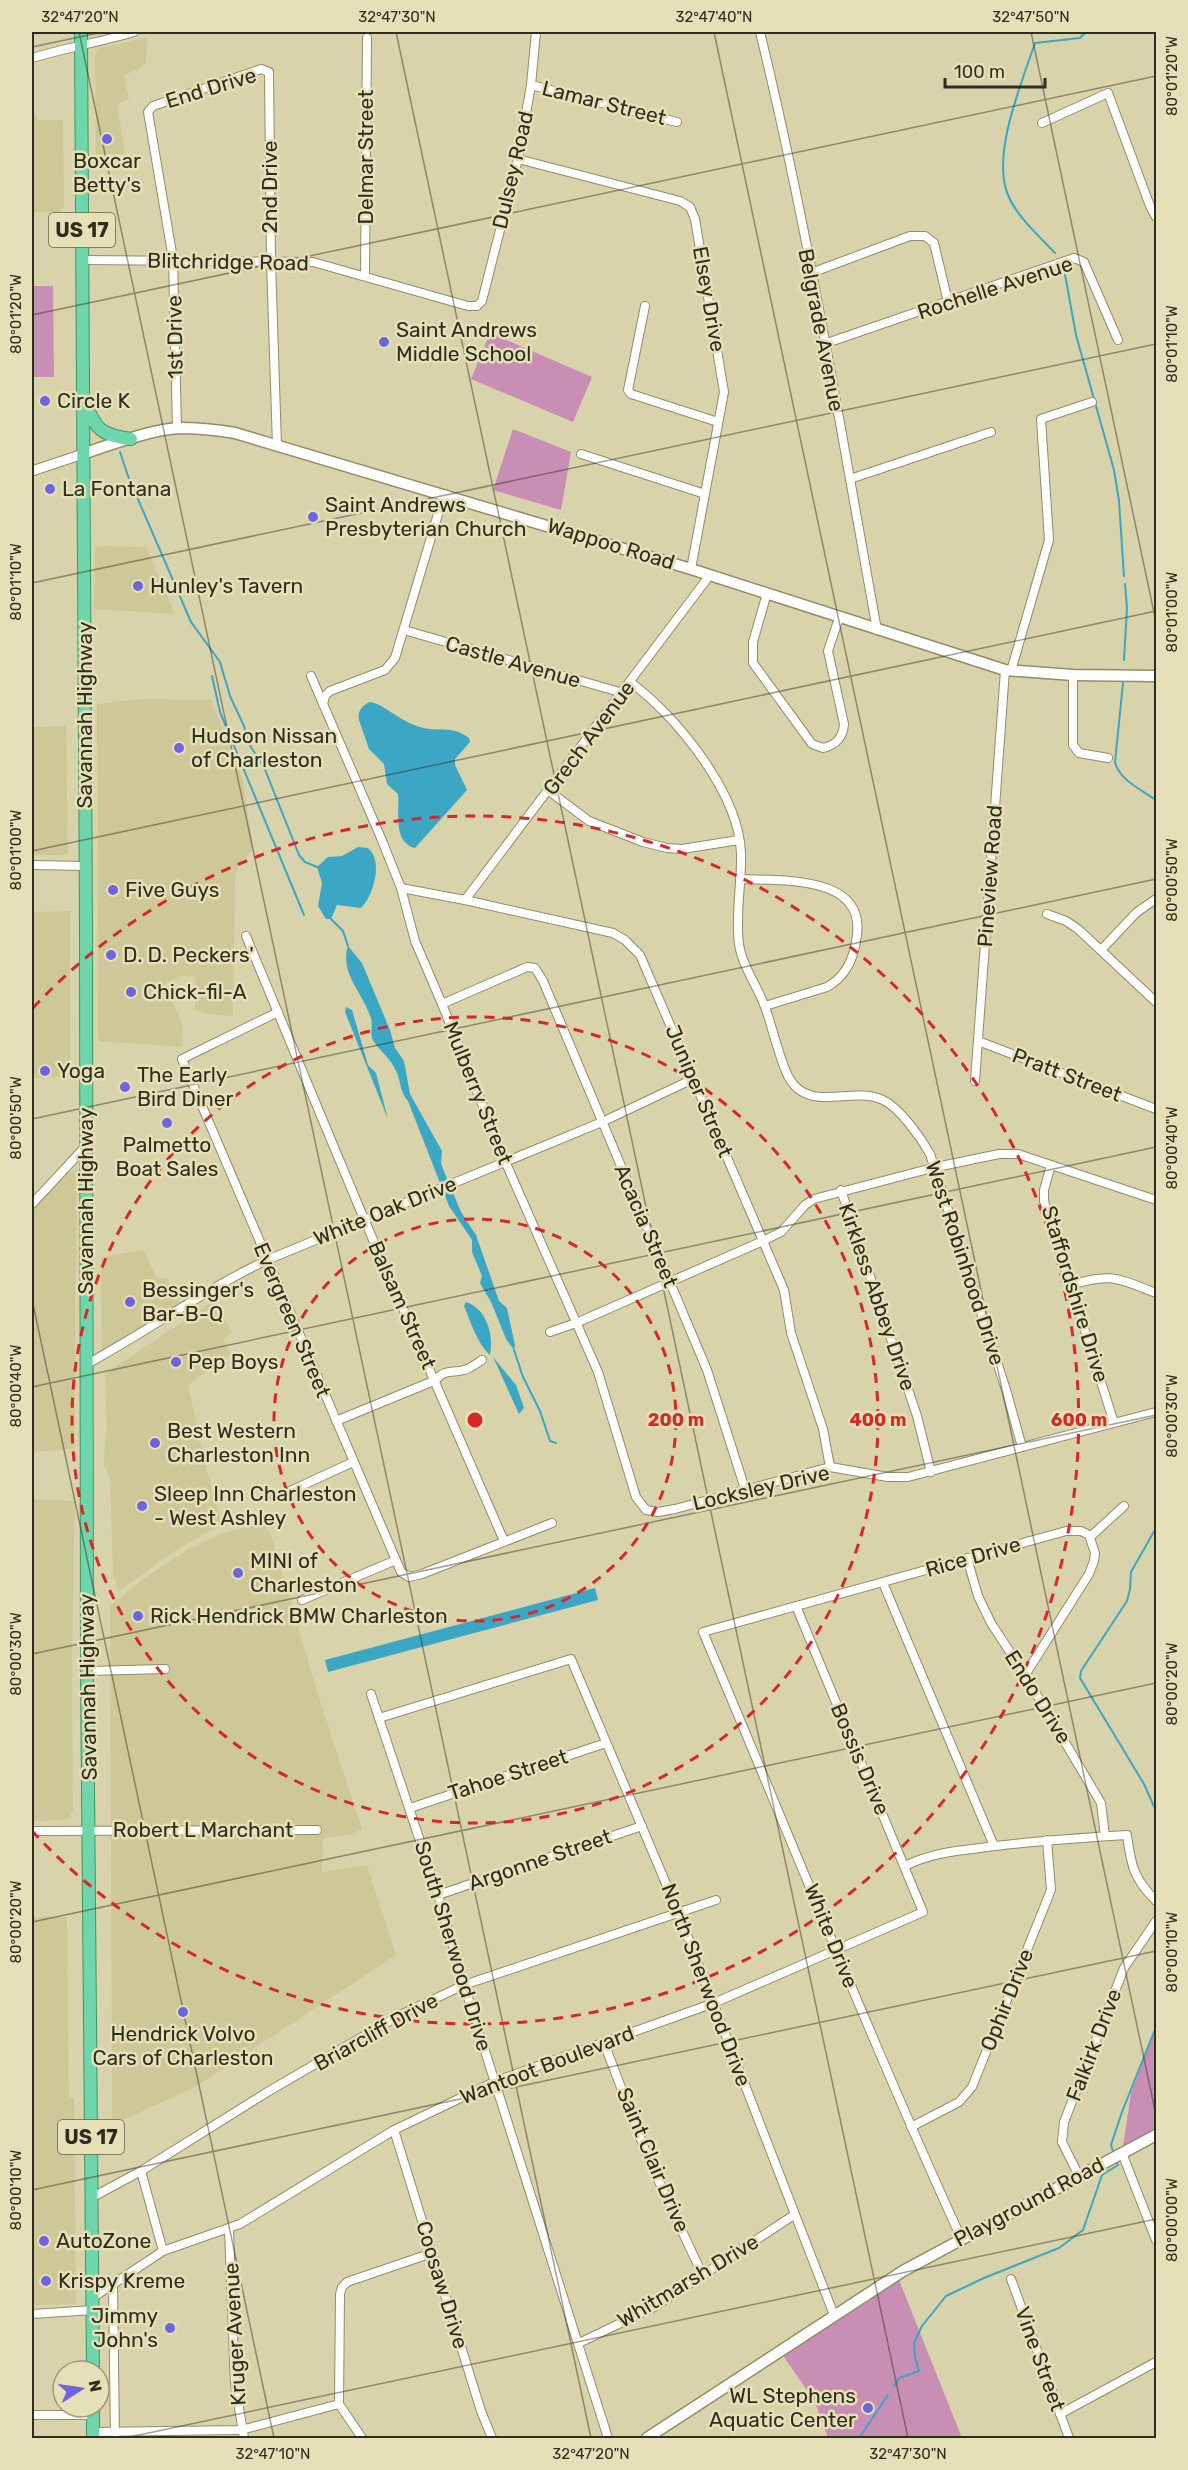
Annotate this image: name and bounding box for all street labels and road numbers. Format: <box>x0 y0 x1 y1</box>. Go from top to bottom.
street label: End Drive <box>162 62 259 113</box>
street label: Lamar Street <box>539 75 669 130</box>
street label: Delmar Street <box>353 90 378 224</box>
street label: Dulsey Road <box>487 108 538 231</box>
street label: 2nd Drive <box>257 140 282 234</box>
road number: US 17 <box>49 213 115 247</box>
street label: Elsey Drive <box>688 244 731 354</box>
street label: Belgrade Avenue <box>793 246 850 413</box>
street label: Blitchridge Road <box>147 248 309 275</box>
street label: Rochelle Avenue <box>914 251 1076 324</box>
street label: 1st Drive <box>161 295 188 379</box>
street label: Wappoo Road <box>544 512 678 575</box>
street label: Savannah Highway <box>72 621 97 808</box>
street label: Castle Avenue <box>443 630 584 693</box>
street label: Grech Avenue <box>538 676 640 800</box>
street label: Pineview Road <box>972 804 1007 948</box>
street label: Mulberry Street <box>438 1018 518 1168</box>
street label: Juniper Street <box>660 1021 739 1161</box>
street label: Pratt Street <box>1009 1042 1125 1107</box>
street label: Savannah Highway <box>73 1107 98 1294</box>
street label: West Robinhood Drive <box>921 1158 1010 1368</box>
street label: Acacia Street <box>609 1161 684 1291</box>
street label: White Oak Drive <box>310 1170 460 1251</box>
street label: Kirkless Abbey Drive <box>834 1200 921 1394</box>
street label: Staffordshire Drive <box>1037 1203 1114 1385</box>
street label: Balsam Street <box>363 1237 442 1373</box>
street label: Evergreen Street <box>249 1239 336 1401</box>
street label: Locksley Drive <box>690 1460 832 1515</box>
street label: Rice Drive <box>922 1531 1023 1582</box>
street label: Savannah Highway <box>73 1593 102 1781</box>
street label: Endo Drive <box>1000 1645 1077 1748</box>
street label: Bossis Drive <box>826 1699 895 1818</box>
street label: Tahoe Street <box>445 1743 571 1806</box>
street label: Robert L Marchant <box>113 1817 293 1842</box>
street label: Argonne Street <box>465 1823 615 1896</box>
street label: South Sherwood Drive <box>410 1838 497 2054</box>
street label: North Sherwood Drive <box>656 1880 757 2090</box>
street label: White Drive <box>799 1880 864 1992</box>
street label: Ophir Drive <box>975 1945 1038 2054</box>
street label: Falkirk Drive <box>1061 1985 1126 2105</box>
street label: Briarcliff Drive <box>309 1987 442 2076</box>
street label: Wantoot Boulevard <box>456 2020 637 2109</box>
street label: Saint Clair Drive <box>612 2084 695 2236</box>
road number: US 17 <box>58 2120 124 2154</box>
street label: Playground Road <box>949 2151 1108 2252</box>
street label: Coosaw Drive <box>411 2218 474 2352</box>
street label: Whitmarsh Drive <box>613 2229 763 2333</box>
street label: Kruger Avenue <box>218 2262 251 2406</box>
street label: Vine Street <box>1010 2303 1071 2414</box>

